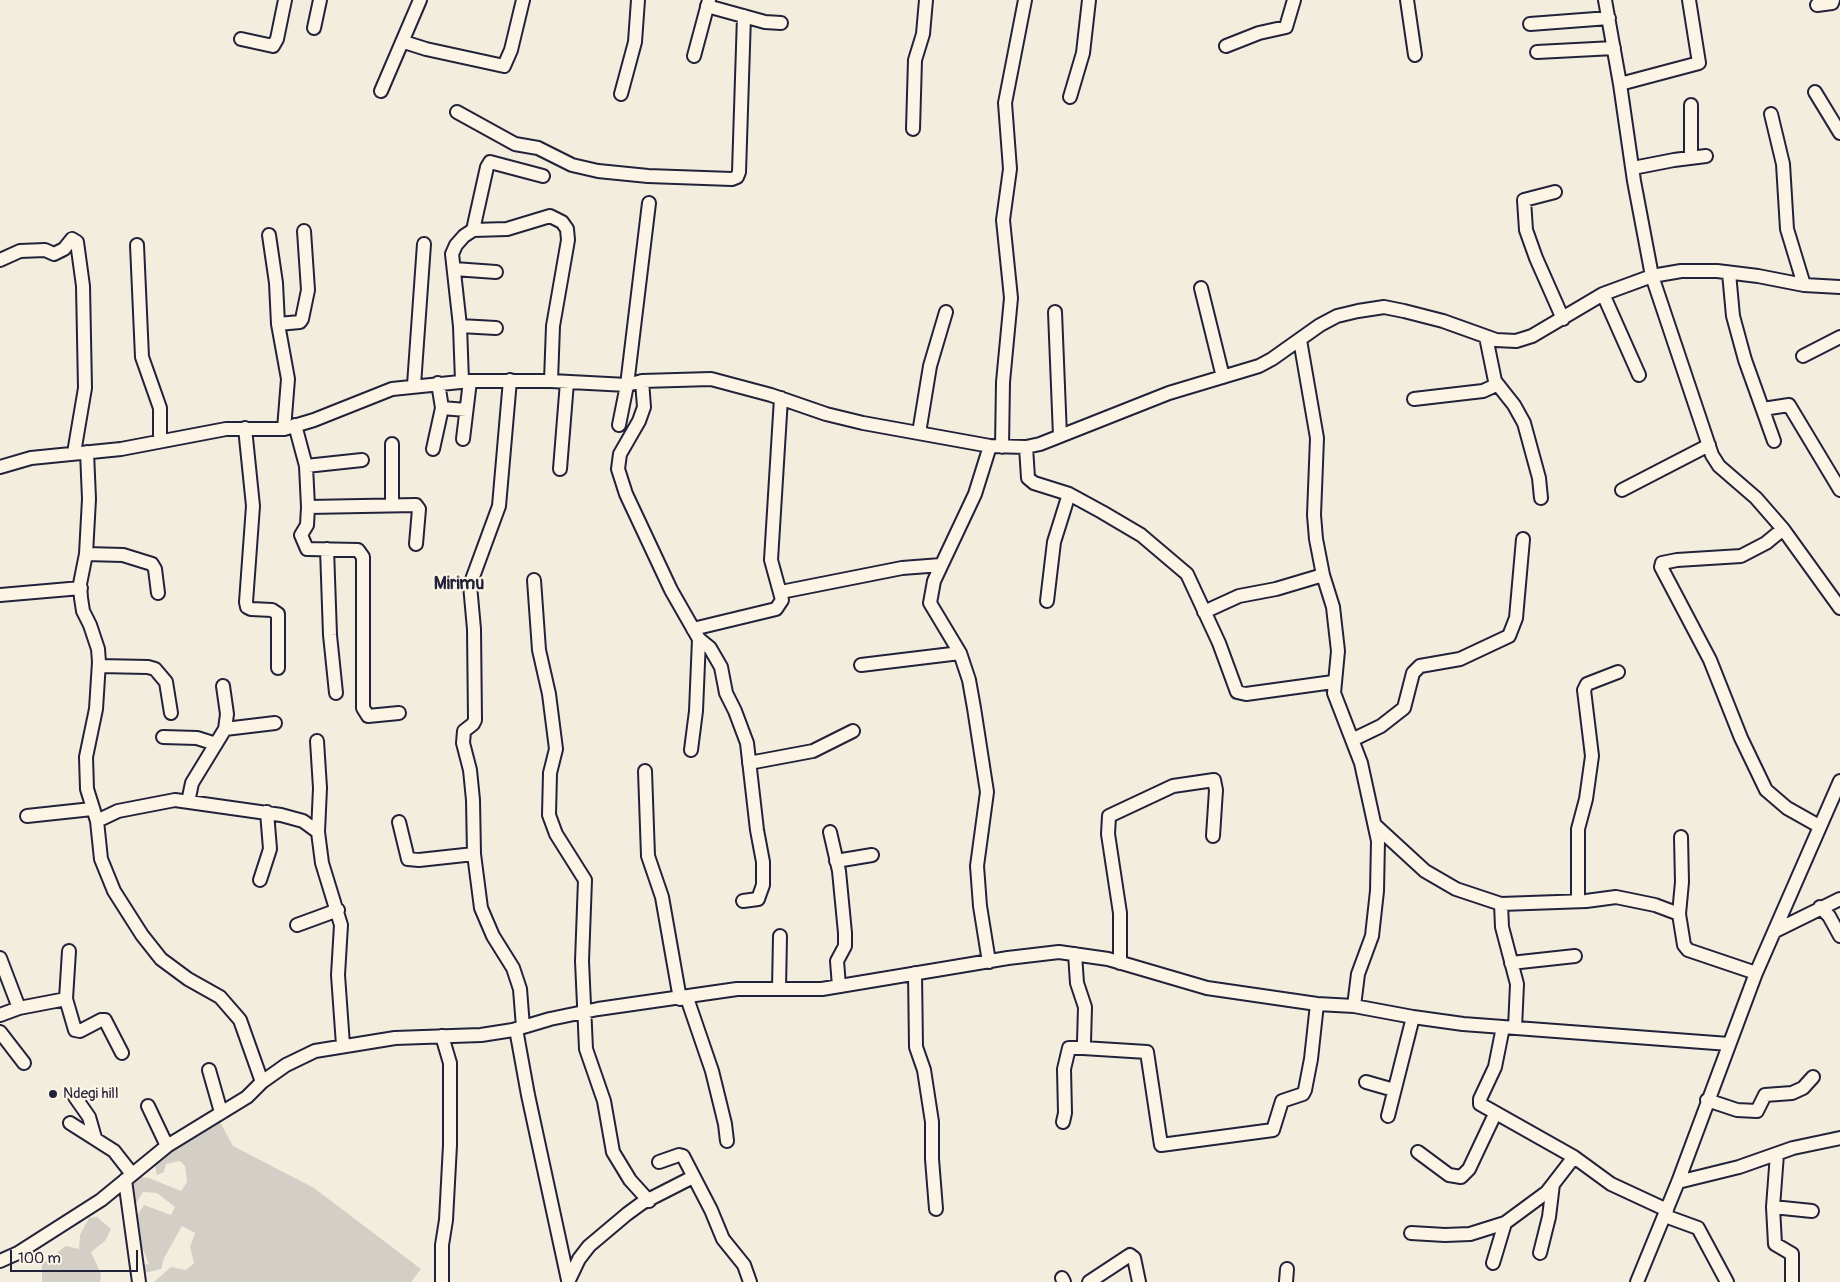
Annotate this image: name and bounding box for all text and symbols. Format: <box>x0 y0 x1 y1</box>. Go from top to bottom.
district label: Mirimu <box>434 573 484 595</box>
place label: Ndegi hill <box>63 1085 118 1103</box>
marker: Ndegi hill <box>47 1088 59 1100</box>
scale bar <box>12 1240 140 1272</box>
text: 100 m <box>18 1249 61 1268</box>

